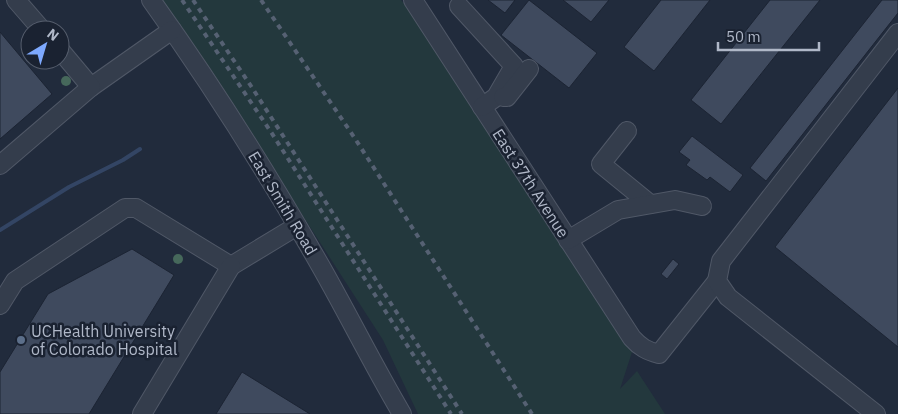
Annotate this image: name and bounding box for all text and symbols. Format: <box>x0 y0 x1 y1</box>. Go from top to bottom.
north arrow <box>20 20 70 70</box>
scale bar <box>718 20 819 52</box>
text: N <box>43 25 63 45</box>
text: 50 m <box>726 27 761 46</box>
street label: East 37th Avenue <box>488 125 574 241</box>
street label: East Smith Road <box>244 147 322 259</box>
place label: UCHealth University of Colorado Hospital <box>31 321 177 359</box>
marker: UCHealth University of Colorado Hospital <box>15 334 27 346</box>

